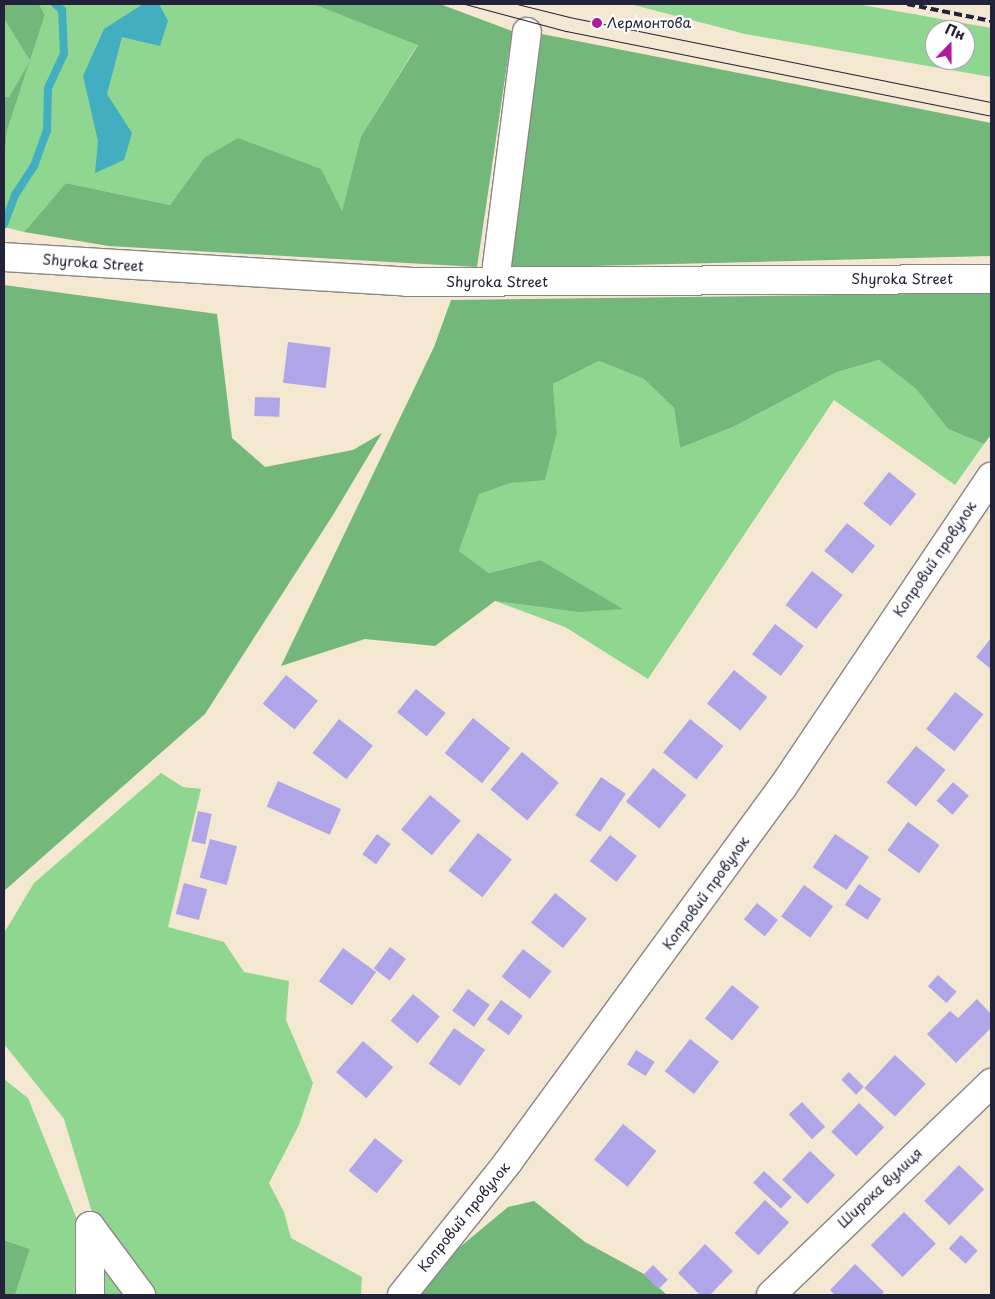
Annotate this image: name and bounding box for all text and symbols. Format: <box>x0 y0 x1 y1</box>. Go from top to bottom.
place label: Лермонтова <box>607 15 691 31</box>
marker: Лермонтова <box>591 17 603 29</box>
text: Пн <box>942 18 969 45</box>
north arrow <box>925 20 975 70</box>
street label: Shyroka Street <box>41 251 145 275</box>
street label: Shyroka Street <box>851 271 953 287</box>
street label: Shyroka Street <box>446 274 548 290</box>
street label: Копровий провулок <box>890 498 980 620</box>
street label: Копровий провулок <box>659 833 753 953</box>
street label: Широка вулиця <box>834 1144 926 1232</box>
street label: Копровий провулок <box>415 1159 513 1275</box>

